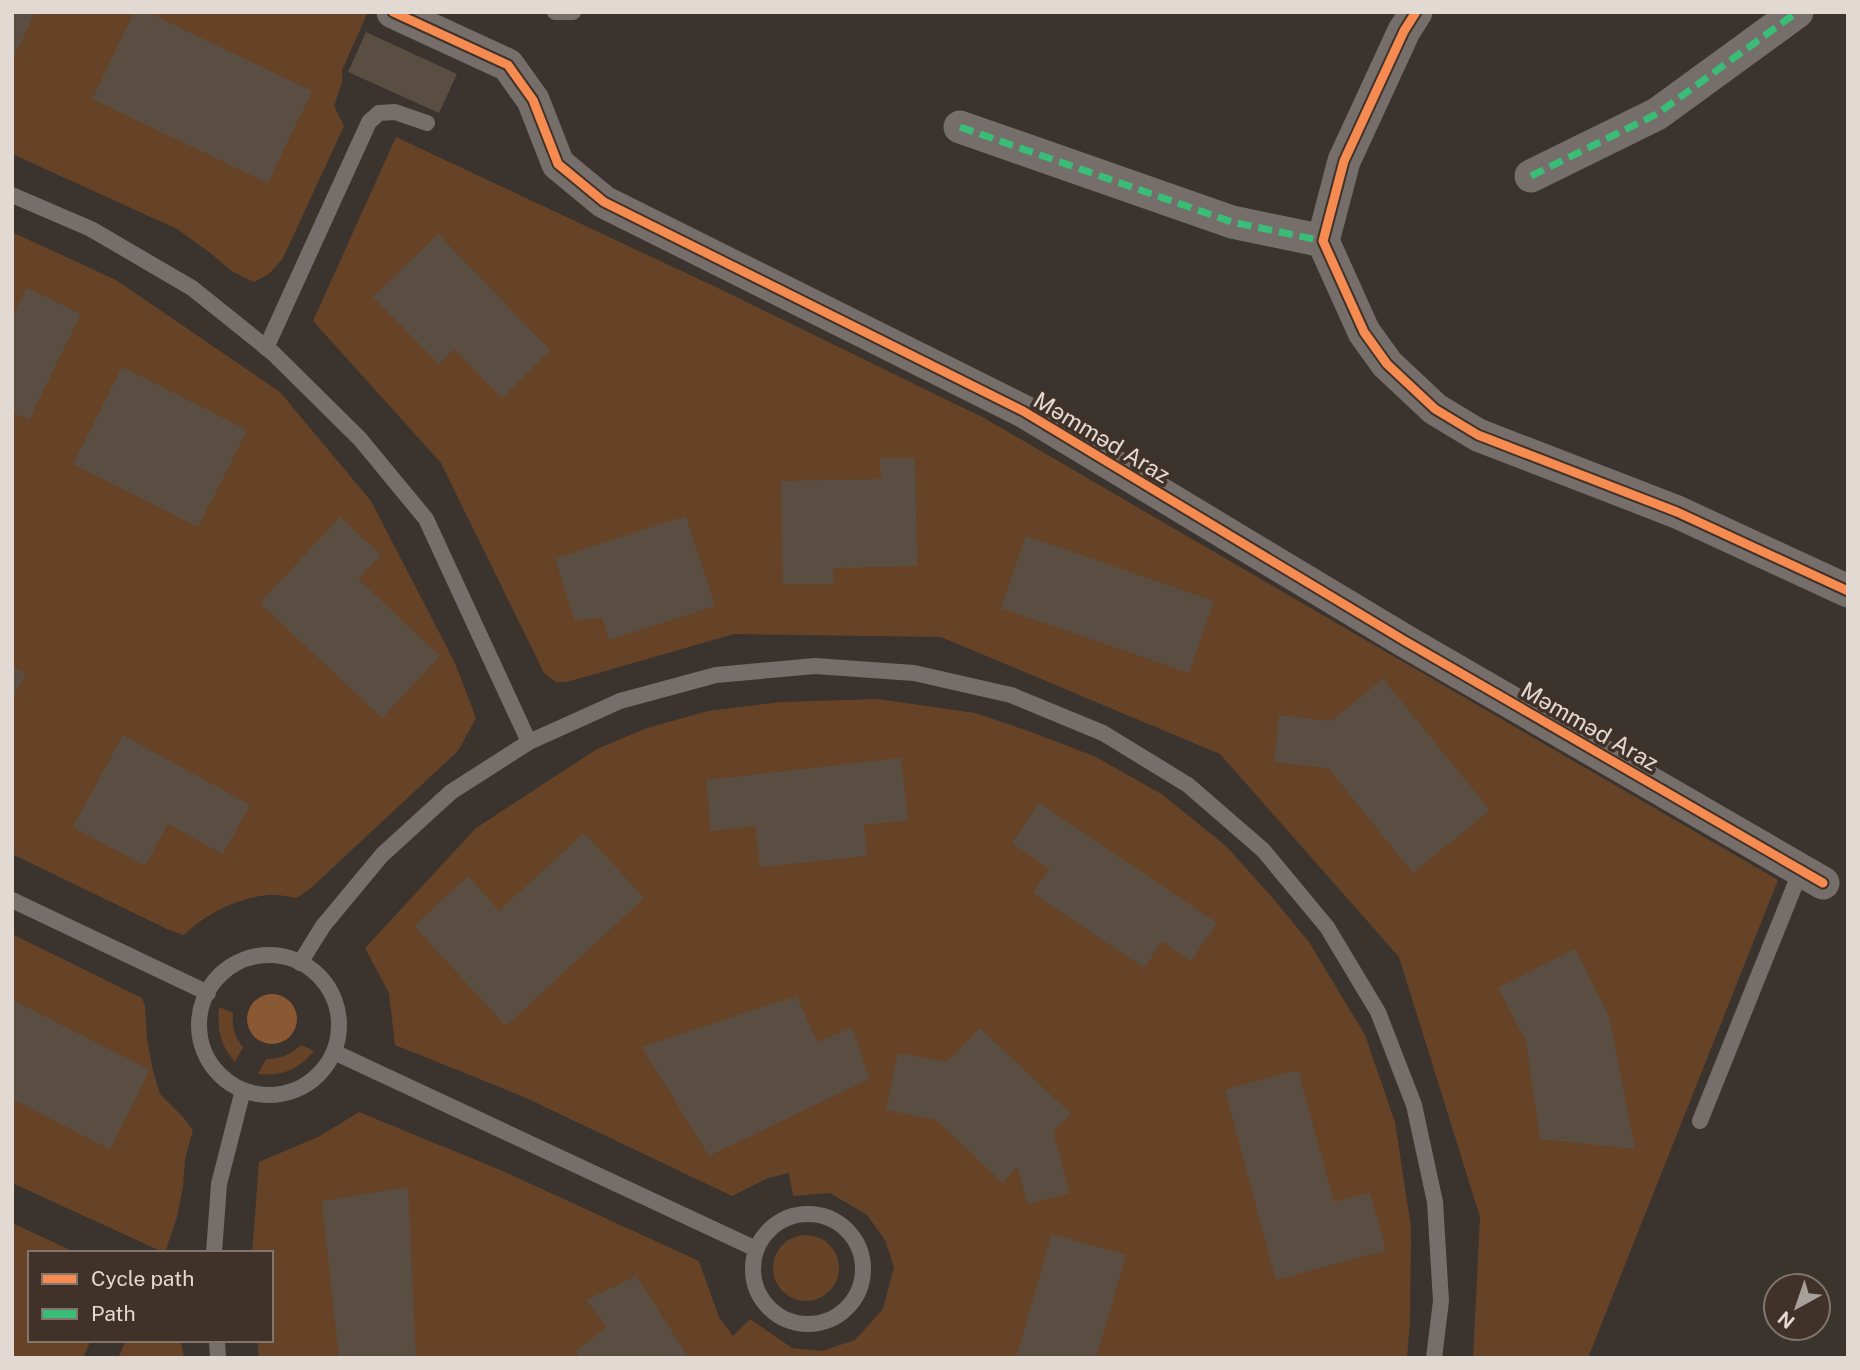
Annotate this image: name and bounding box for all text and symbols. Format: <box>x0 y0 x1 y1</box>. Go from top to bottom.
street label: Məmməd Araz <box>1029 386 1175 488</box>
street label: Məmməd Araz <box>1517 676 1663 776</box>
legend <box>28 1251 273 1342</box>
text: Cycle path <box>91 1266 194 1291</box>
north arrow <box>1762 1272 1832 1342</box>
text: Path <box>91 1301 136 1326</box>
text: N <box>1773 1307 1799 1333</box>

